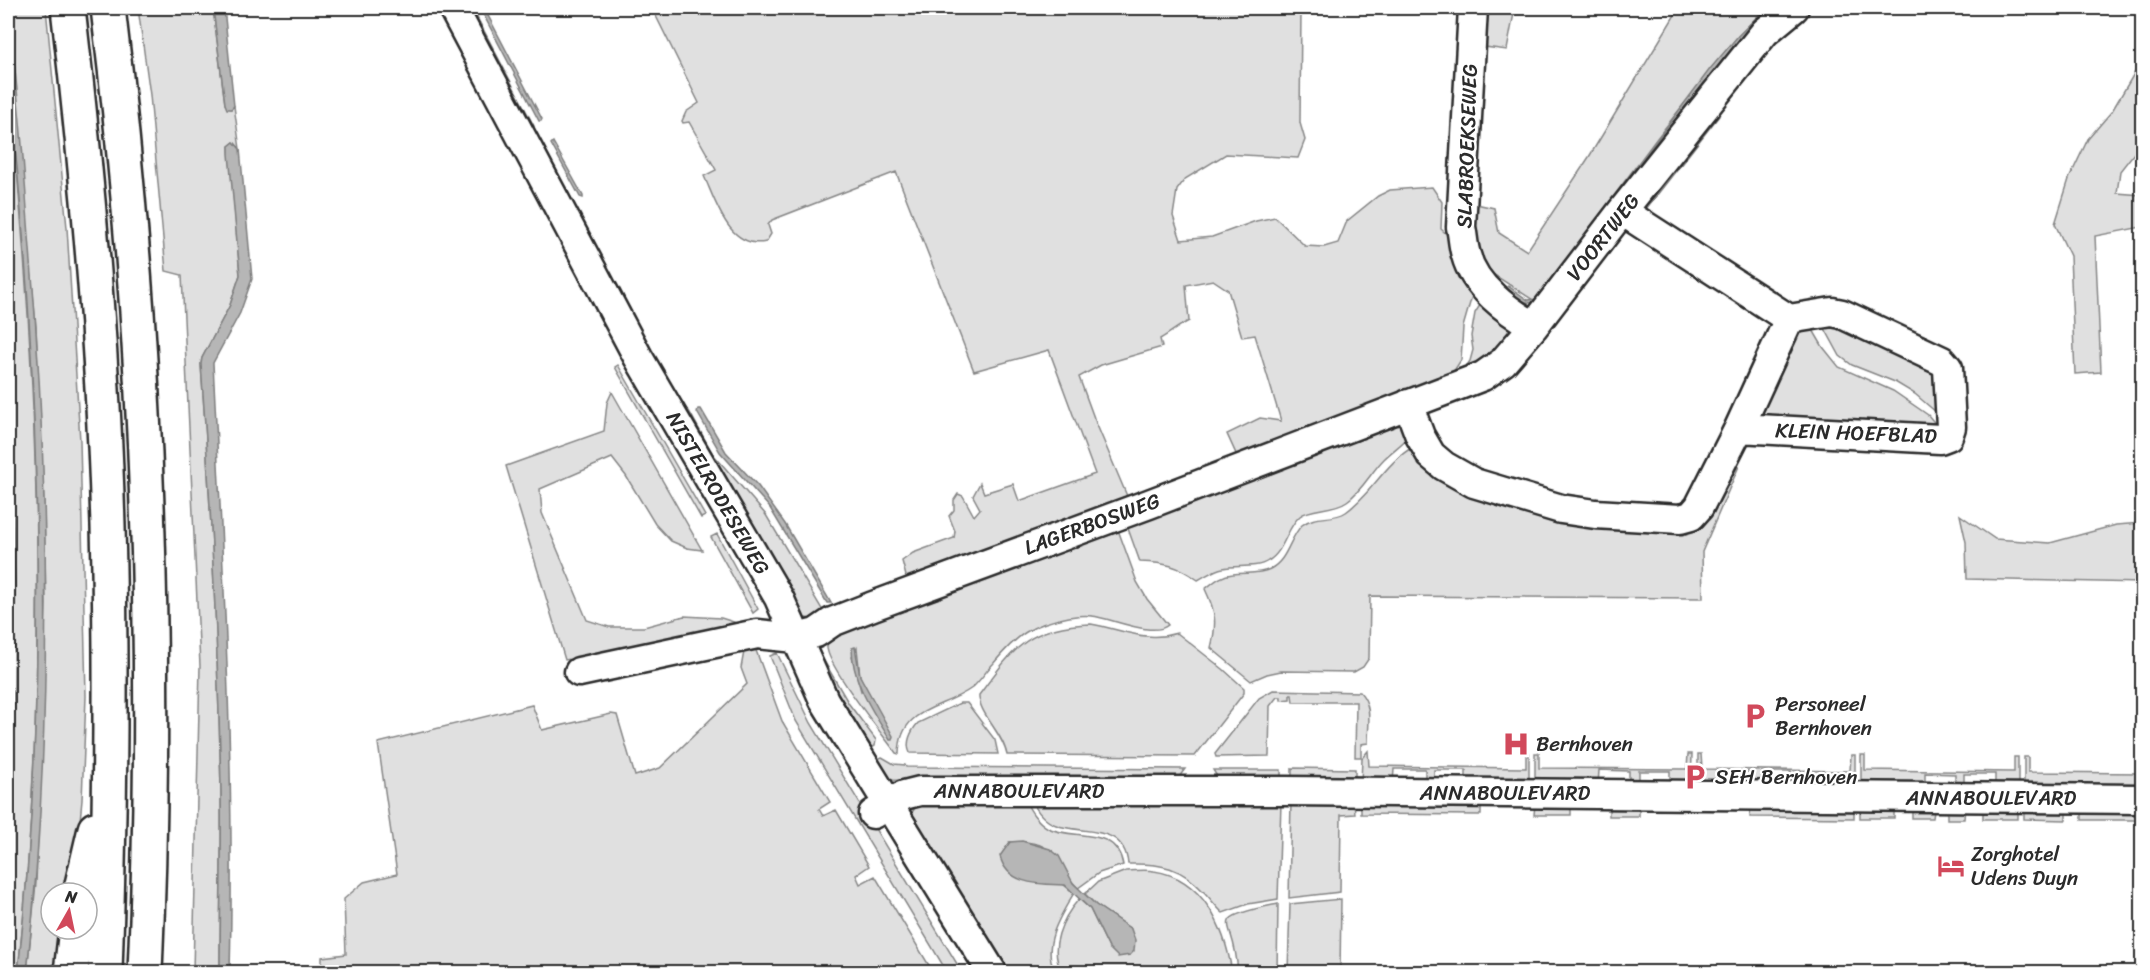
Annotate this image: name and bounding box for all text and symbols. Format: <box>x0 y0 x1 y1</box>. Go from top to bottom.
street label: SLABROEKSEWEG <box>1445 63 1489 229</box>
street label: VOORTWEG <box>1556 184 1650 290</box>
street label: NISTELRODESEWEG <box>655 404 781 582</box>
street label: KLEIN HOEFBLAD <box>1775 411 1938 455</box>
street label: LAGERBOSWEG <box>1019 482 1165 566</box>
place label: Personeel Bernhoven <box>1775 685 1872 747</box>
parking icon: Personeel Bernhoven <box>1740 701 1770 731</box>
place label: Bernhoven <box>1536 725 1633 763</box>
hospital icon: Bernhoven <box>1501 729 1531 759</box>
place label: SEH Bernhoven <box>1715 758 1857 796</box>
parking icon: SEH Bernhoven <box>1680 762 1710 792</box>
street label: ANNABOULEVARD <box>933 772 1105 810</box>
street label: ANNABOULEVARD <box>1419 774 1591 812</box>
street label: ANNABOULEVARD <box>1905 779 2077 817</box>
place label: Zorghotel Udens Duyn <box>1971 835 2078 897</box>
hotel icon: Zorghotel Udens Duyn <box>1936 851 1966 881</box>
north arrow <box>39 881 99 941</box>
text: N <box>63 881 80 912</box>

